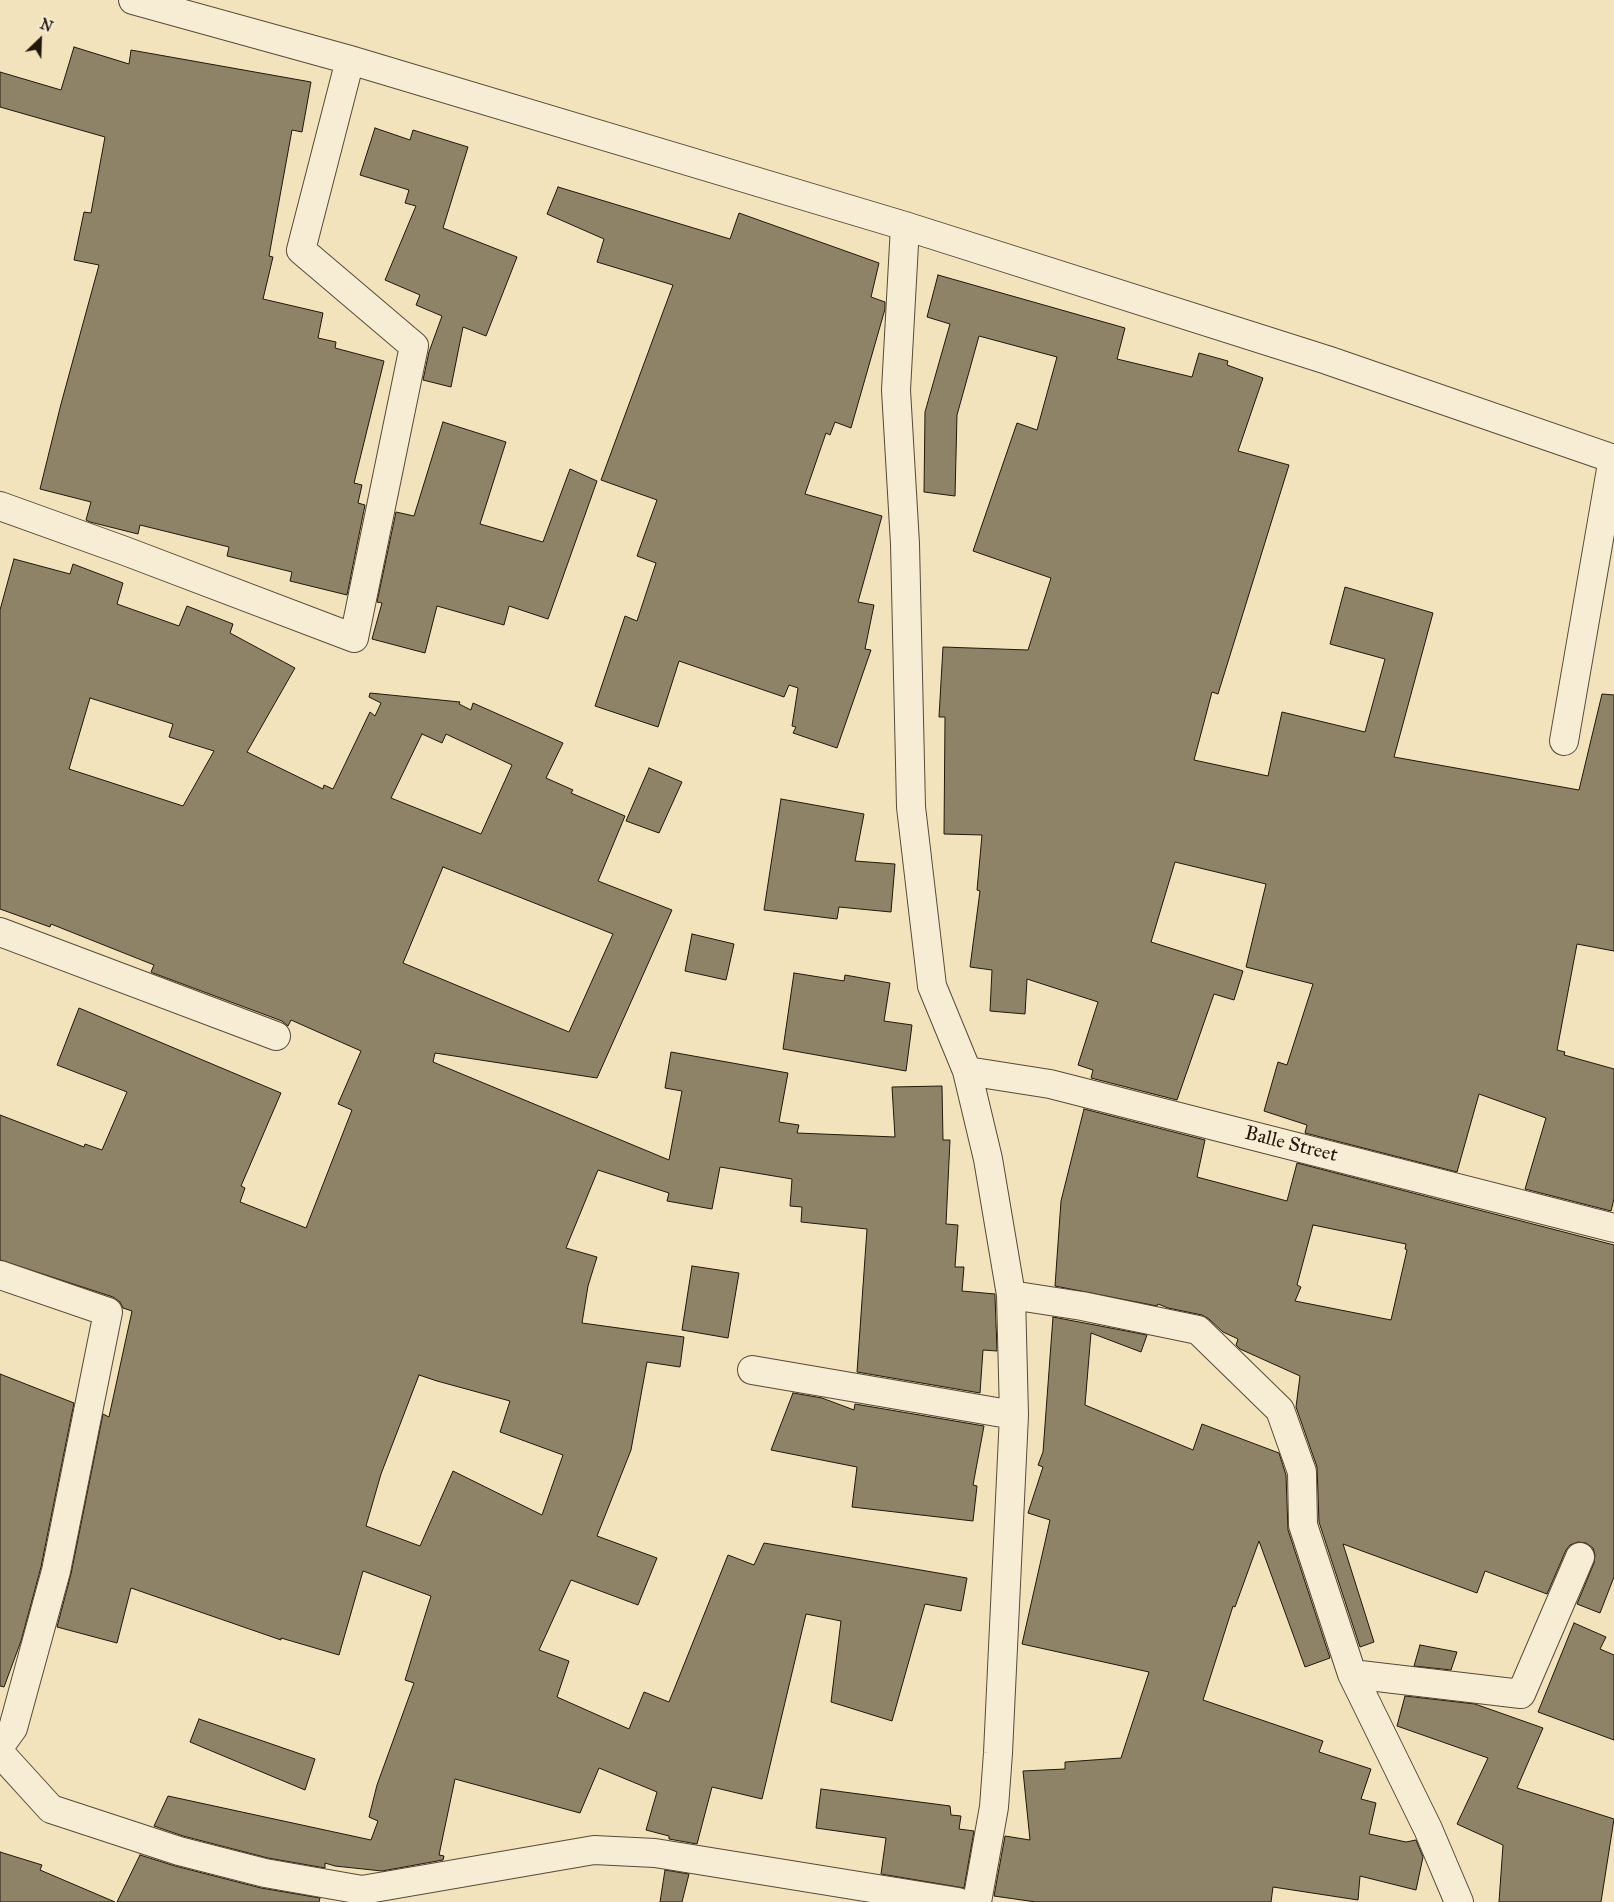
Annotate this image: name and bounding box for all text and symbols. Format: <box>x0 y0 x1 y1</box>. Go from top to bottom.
north arrow <box>15 15 65 65</box>
text: N <box>37 16 55 36</box>
street label: Balle Street <box>1242 1122 1340 1168</box>

